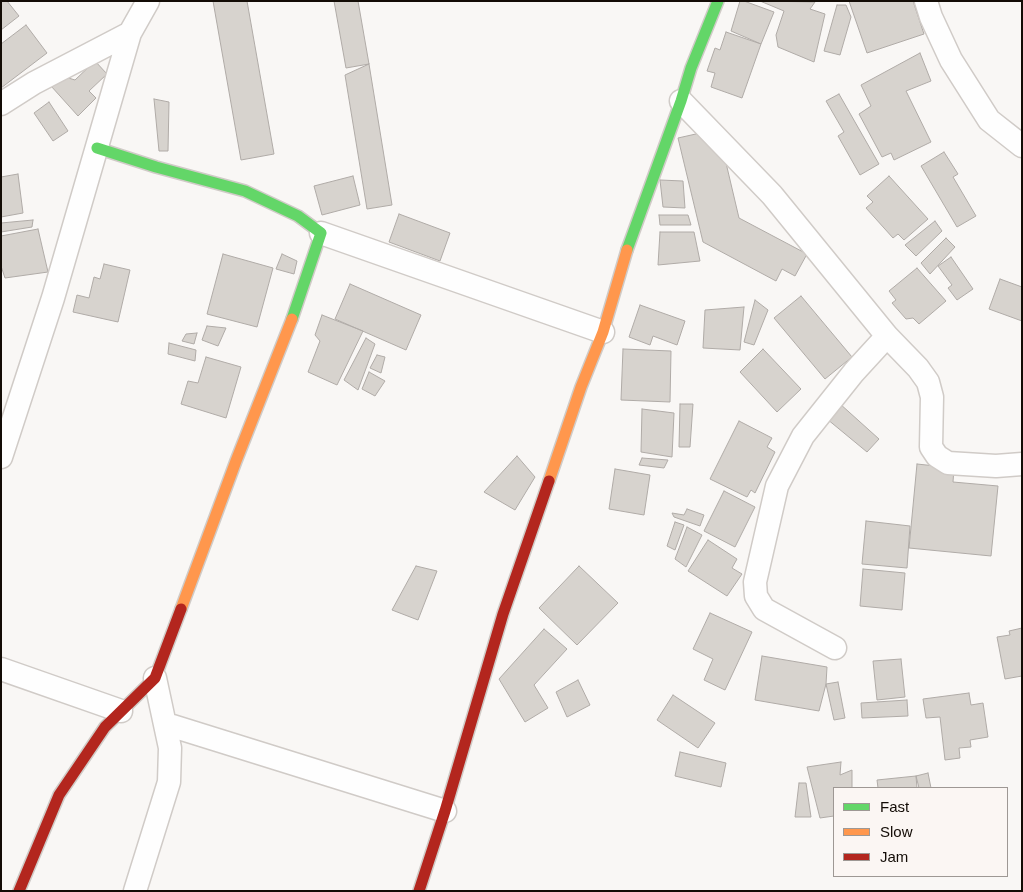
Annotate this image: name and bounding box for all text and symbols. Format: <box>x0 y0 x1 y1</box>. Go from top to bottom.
legend <box>833 787 1008 877</box>
text: Fast <box>880 798 909 815</box>
text: Slow <box>880 823 913 840</box>
text: Jam <box>880 848 908 865</box>

